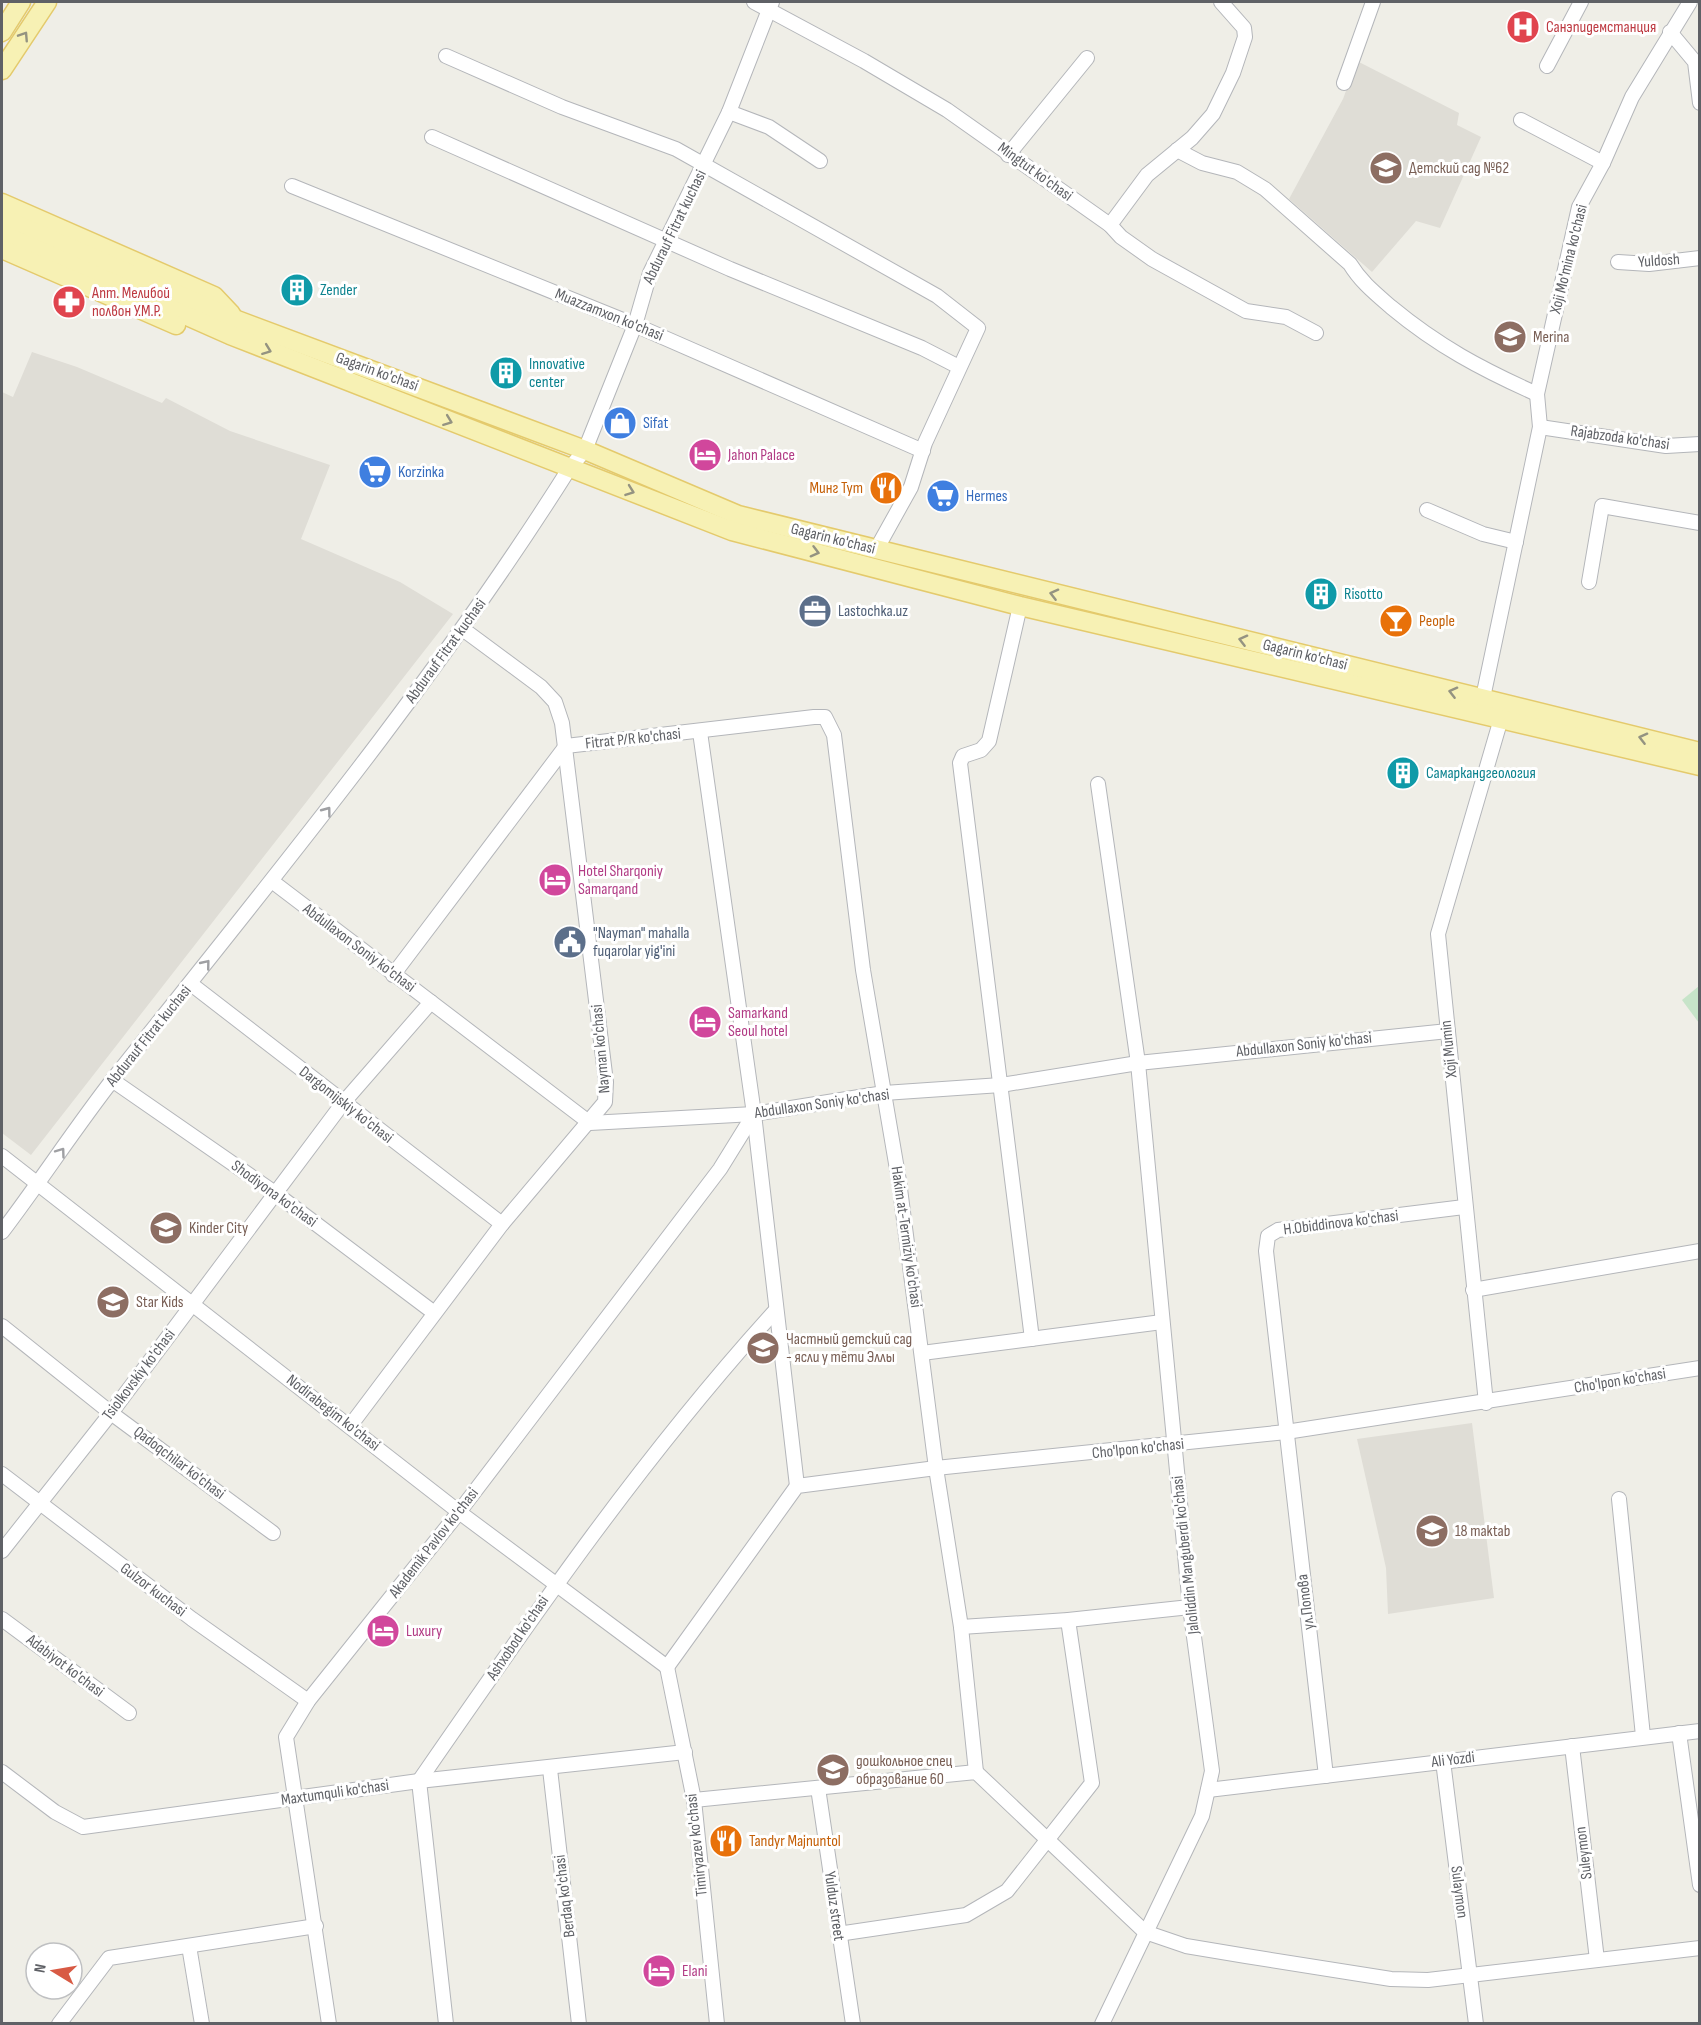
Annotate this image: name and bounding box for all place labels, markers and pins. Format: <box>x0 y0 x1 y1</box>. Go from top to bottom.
hospital icon: Санэпидемстанция <box>1505 9 1541 45</box>
place label: Санэпидемстанция <box>1546 18 1656 37</box>
school or university icon: Детский сад №62 <box>1368 150 1404 186</box>
place label: Детский сад №62 <box>1409 159 1509 178</box>
building icon: Zender <box>279 272 315 308</box>
place label: Zender <box>320 281 358 300</box>
pharmacy icon: Апт. Мелибой полвон У.М.Р. <box>51 284 87 320</box>
place label: Апт. Мелибой полвон У.М.Р. <box>91 284 170 321</box>
school or university icon: Merina <box>1492 319 1528 355</box>
place label: Merina <box>1533 328 1570 347</box>
building icon: Innovative center <box>488 355 524 391</box>
place label: Innovative center <box>529 355 585 392</box>
shop icon: Sifat <box>602 405 638 441</box>
place label: Sifat <box>643 414 668 433</box>
hotel icon: Jahon Palace <box>687 437 723 473</box>
place label: Jahon Palace <box>727 446 795 465</box>
supermarket icon: Korzinka <box>357 454 393 490</box>
place label: Korzinka <box>398 463 444 482</box>
restaurant icon: Минг Тут <box>868 470 904 506</box>
supermarket icon: Hermes <box>925 478 961 514</box>
place label: Минг Тут <box>810 479 863 498</box>
place label: Hermes <box>966 487 1008 506</box>
building icon: Risotto <box>1303 576 1339 612</box>
place label: Risotto <box>1344 585 1383 604</box>
office icon: Lastochka.uz <box>797 593 833 629</box>
place label: Lastochka.uz <box>838 602 908 621</box>
bar icon: People <box>1378 603 1414 639</box>
place label: People <box>1419 612 1455 631</box>
building icon: Самаркандгеология <box>1385 755 1421 791</box>
place label: Самаркандгеология <box>1426 764 1536 783</box>
hotel icon: Hotel Sharqoniy Samarqand <box>537 862 573 898</box>
place label: Hotel Sharqoniy Samarqand <box>578 862 663 899</box>
public building icon: "Nayman" mahalla fuqarolar yig'ini <box>552 924 588 960</box>
place label: "Nayman" mahalla fuqarolar yig'ini <box>593 924 690 961</box>
hotel icon: Samarkand Seoul hotel <box>687 1004 723 1040</box>
place label: Samarkand Seoul hotel <box>728 1004 788 1041</box>
school or university icon: Kinder City <box>148 1210 184 1246</box>
place label: Kinder City <box>189 1219 248 1238</box>
school or university icon: Star Kids <box>95 1284 131 1320</box>
place label: Star Kids <box>136 1293 184 1312</box>
school or university icon: Частный детский сад - ясли у тёти Эллы <box>745 1330 781 1366</box>
place label: Частный детский сад - ясли у тёти Эллы <box>786 1330 912 1367</box>
school or university icon: 18 maktab <box>1414 1513 1450 1549</box>
place label: 18 maktab <box>1455 1522 1510 1541</box>
hotel icon: Luxury <box>365 1613 401 1649</box>
place label: Luxury <box>406 1622 442 1641</box>
school or university icon: дошкольное спец образование 60 <box>815 1752 851 1788</box>
place label: дошкольное спец образование 60 <box>856 1752 953 1789</box>
restaurant icon: Tandyr Majnuntol <box>708 1823 744 1859</box>
place label: Tandyr Majnuntol <box>749 1832 841 1851</box>
hotel icon: Elani <box>641 1953 677 1989</box>
place label: Elani <box>682 1962 708 1981</box>

